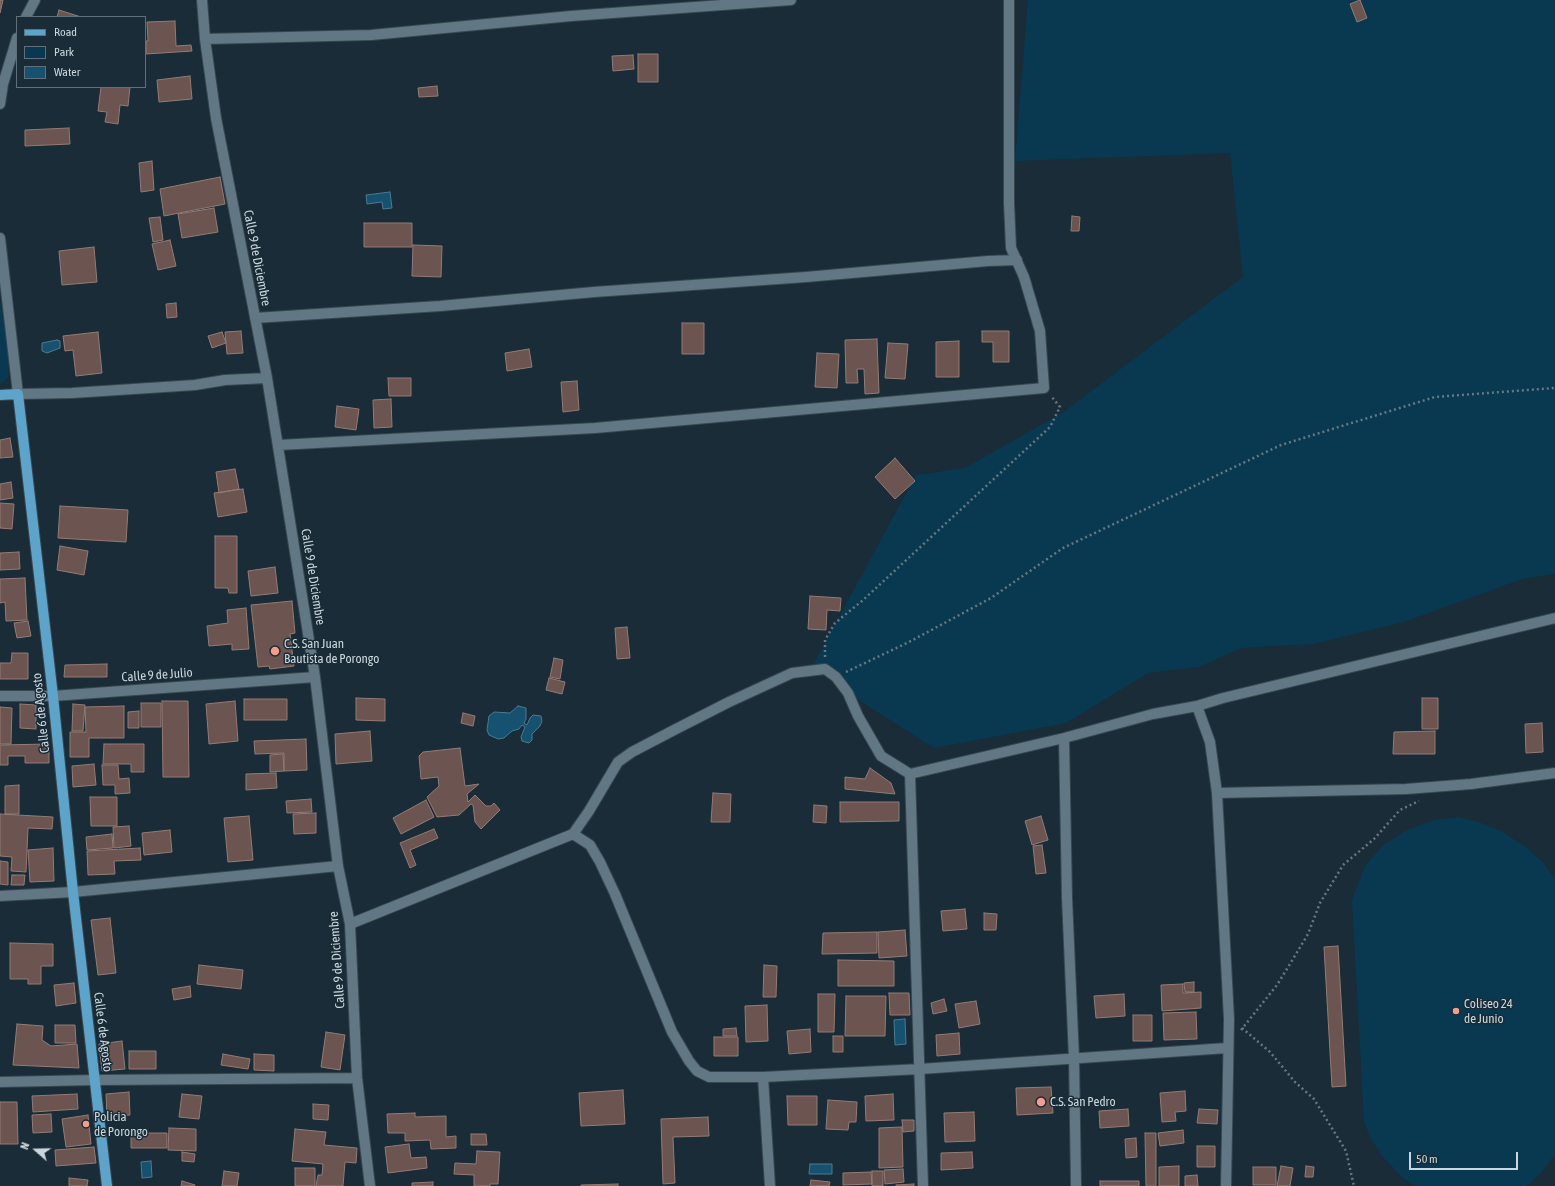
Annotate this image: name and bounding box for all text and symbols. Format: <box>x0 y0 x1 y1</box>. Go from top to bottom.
legend <box>16 16 146 88</box>
text: Road <box>54 25 77 39</box>
text: Park <box>54 45 74 59</box>
text: Water <box>54 65 80 79</box>
street label: Calle 9 de Diciembre <box>240 209 274 307</box>
street label: Calle 9 de Diciembre <box>298 528 328 626</box>
place label: C.S. San Juan Bautista de Porongo <box>284 636 379 667</box>
marker: C.S. San Juan Bautista de Porongo <box>269 645 281 657</box>
street label: Calle 9 de Julio <box>121 665 193 685</box>
street label: Calle 6 de Agosto <box>29 672 53 754</box>
street label: Calle 9 de Diciembre <box>326 911 348 1009</box>
street label: Calle 6 de Agosto <box>90 991 116 1073</box>
place label: Coliseo 24 de Junio <box>1464 996 1513 1027</box>
marker: Coliseo 24 de Junio <box>1451 1006 1461 1016</box>
place label: C.S. San Pedro <box>1050 1094 1115 1110</box>
marker: C.S. San Pedro <box>1035 1096 1047 1108</box>
place label: Policia de Porongo <box>94 1109 148 1140</box>
marker: Policia de Porongo <box>81 1119 91 1129</box>
north arrow <box>16 1130 56 1170</box>
text: N <box>18 1141 31 1151</box>
scale bar <box>1411 1144 1520 1170</box>
text: 50 m <box>1416 1152 1438 1166</box>

